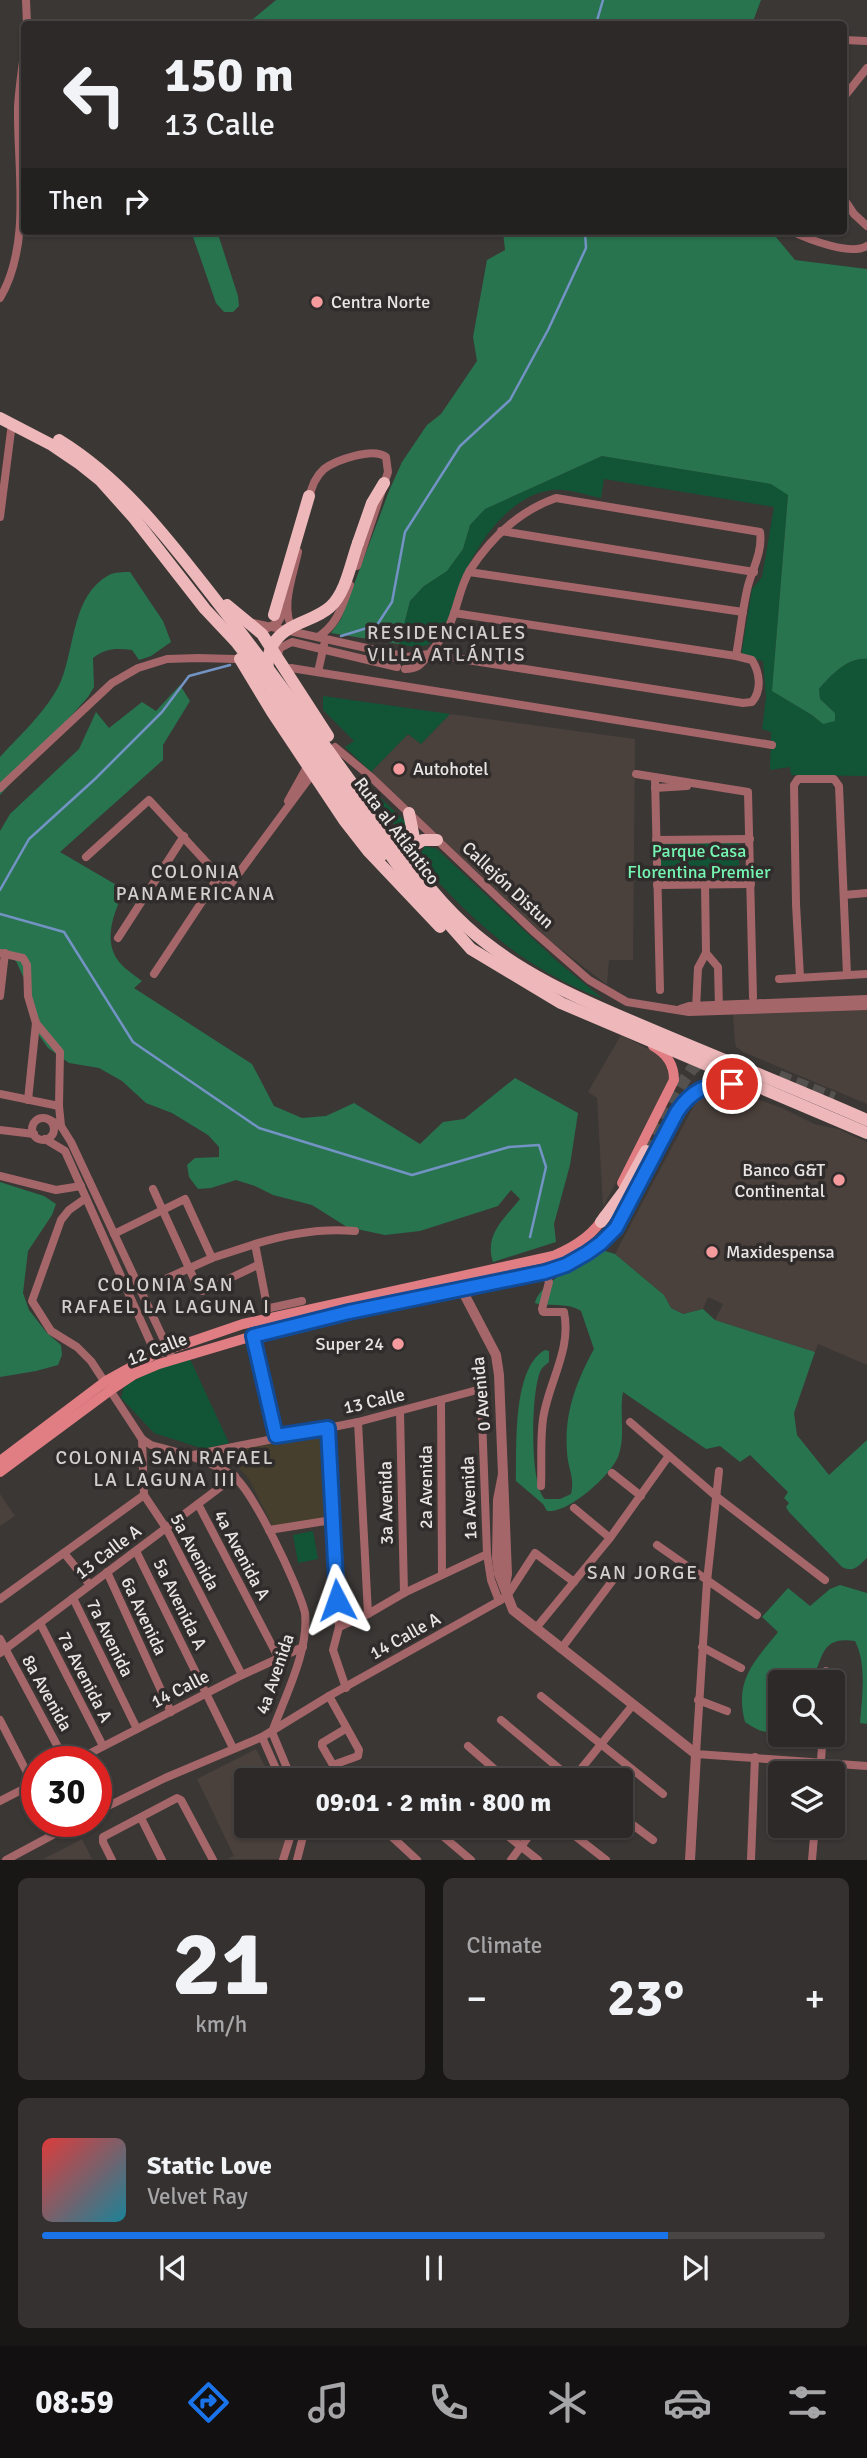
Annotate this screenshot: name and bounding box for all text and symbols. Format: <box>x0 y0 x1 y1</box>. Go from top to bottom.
text: 150 m <box>164 45 294 105</box>
icon: left <box>49 49 140 140</box>
text: 13 Calle <box>164 105 275 144</box>
icon: right <box>117 182 155 220</box>
text: Then <box>49 185 103 217</box>
place label: Centra Norte <box>331 291 430 313</box>
marker: Centra Norte <box>309 294 325 310</box>
district label: RESIDENCIALES VILLA ATLÁNTIS <box>367 621 527 667</box>
place label: Autohotel <box>413 758 489 780</box>
marker: Autohotel <box>391 761 407 777</box>
street label: Ruta al Atlántico <box>350 773 444 889</box>
street label: Callejón Distun <box>457 837 559 933</box>
park label: Parque Casa Florentina Premier <box>627 840 771 883</box>
district label: COLONIA PANAMERICANA <box>116 860 276 906</box>
pin <box>702 1054 762 1114</box>
icon: arrive <box>713 1065 751 1103</box>
place label: Banco G&T Continental <box>734 1159 825 1202</box>
marker: Banco G&T Continental <box>831 1172 847 1188</box>
place label: Maxidespensa <box>726 1241 835 1263</box>
marker: Maxidespensa <box>704 1244 720 1260</box>
district label: COLONIA SAN RAFAEL LA LAGUNA I <box>61 1273 271 1319</box>
street label: 12 Calle <box>124 1328 190 1370</box>
place label: Super 24 <box>316 1333 384 1355</box>
marker: Super 24 <box>390 1336 406 1352</box>
street label: 0 Avenida <box>467 1356 495 1432</box>
street label: 13 Calle <box>341 1383 407 1419</box>
street label: 2a Avenida <box>415 1445 437 1529</box>
district label: COLONIA SAN RAFAEL LA LAGUNA III <box>55 1446 275 1492</box>
street label: 1a Avenida <box>457 1456 481 1540</box>
street label: 3a Avenida <box>374 1461 398 1545</box>
street label: 4a Avenida A <box>209 1506 275 1604</box>
street label: 5a Avenida <box>166 1510 224 1594</box>
street label: 13 Calle A <box>70 1520 146 1584</box>
street label: 5a Avenida A <box>148 1555 212 1653</box>
district label: SAN JORGE <box>587 1561 699 1585</box>
position arrow <box>300 1563 374 1637</box>
street label: 6a Avenida <box>116 1573 172 1659</box>
street label: 7a Avenida <box>82 1595 138 1681</box>
street label: 14 Calle A <box>366 1608 444 1664</box>
street label: 7a Avenida A <box>53 1628 117 1726</box>
street label: 4a Avenida <box>251 1631 299 1717</box>
street label: 8a Avenida <box>17 1651 77 1735</box>
street label: 14 Calle <box>147 1665 213 1713</box>
map controls <box>768 1670 845 1838</box>
button: search <box>768 1670 845 1747</box>
speed limit sign: 30 <box>21 1746 112 1837</box>
button: layers <box>768 1761 845 1838</box>
text: 09:01 · 2 min · 800 m <box>316 1787 551 1819</box>
text: 21 <box>172 1908 270 2021</box>
text: Climate <box>467 1931 542 1960</box>
text: 23° <box>607 1966 684 2030</box>
text: − <box>467 1975 487 2022</box>
text: + <box>804 1975 825 2022</box>
text: km/h <box>195 2010 247 2039</box>
text: Static Love <box>147 2150 272 2182</box>
text: Velvet Ray <box>147 2182 248 2211</box>
icon: previous <box>154 2249 192 2287</box>
icon: pause <box>415 2249 453 2287</box>
icon: next <box>676 2249 714 2287</box>
icon: directions <box>184 2378 233 2427</box>
icon: music <box>304 2378 353 2427</box>
icon: phone <box>424 2378 473 2427</box>
icon: climate <box>543 2378 592 2427</box>
icon: car <box>663 2378 712 2427</box>
icon: filters <box>783 2378 832 2427</box>
text: 08:59 <box>35 2383 114 2422</box>

